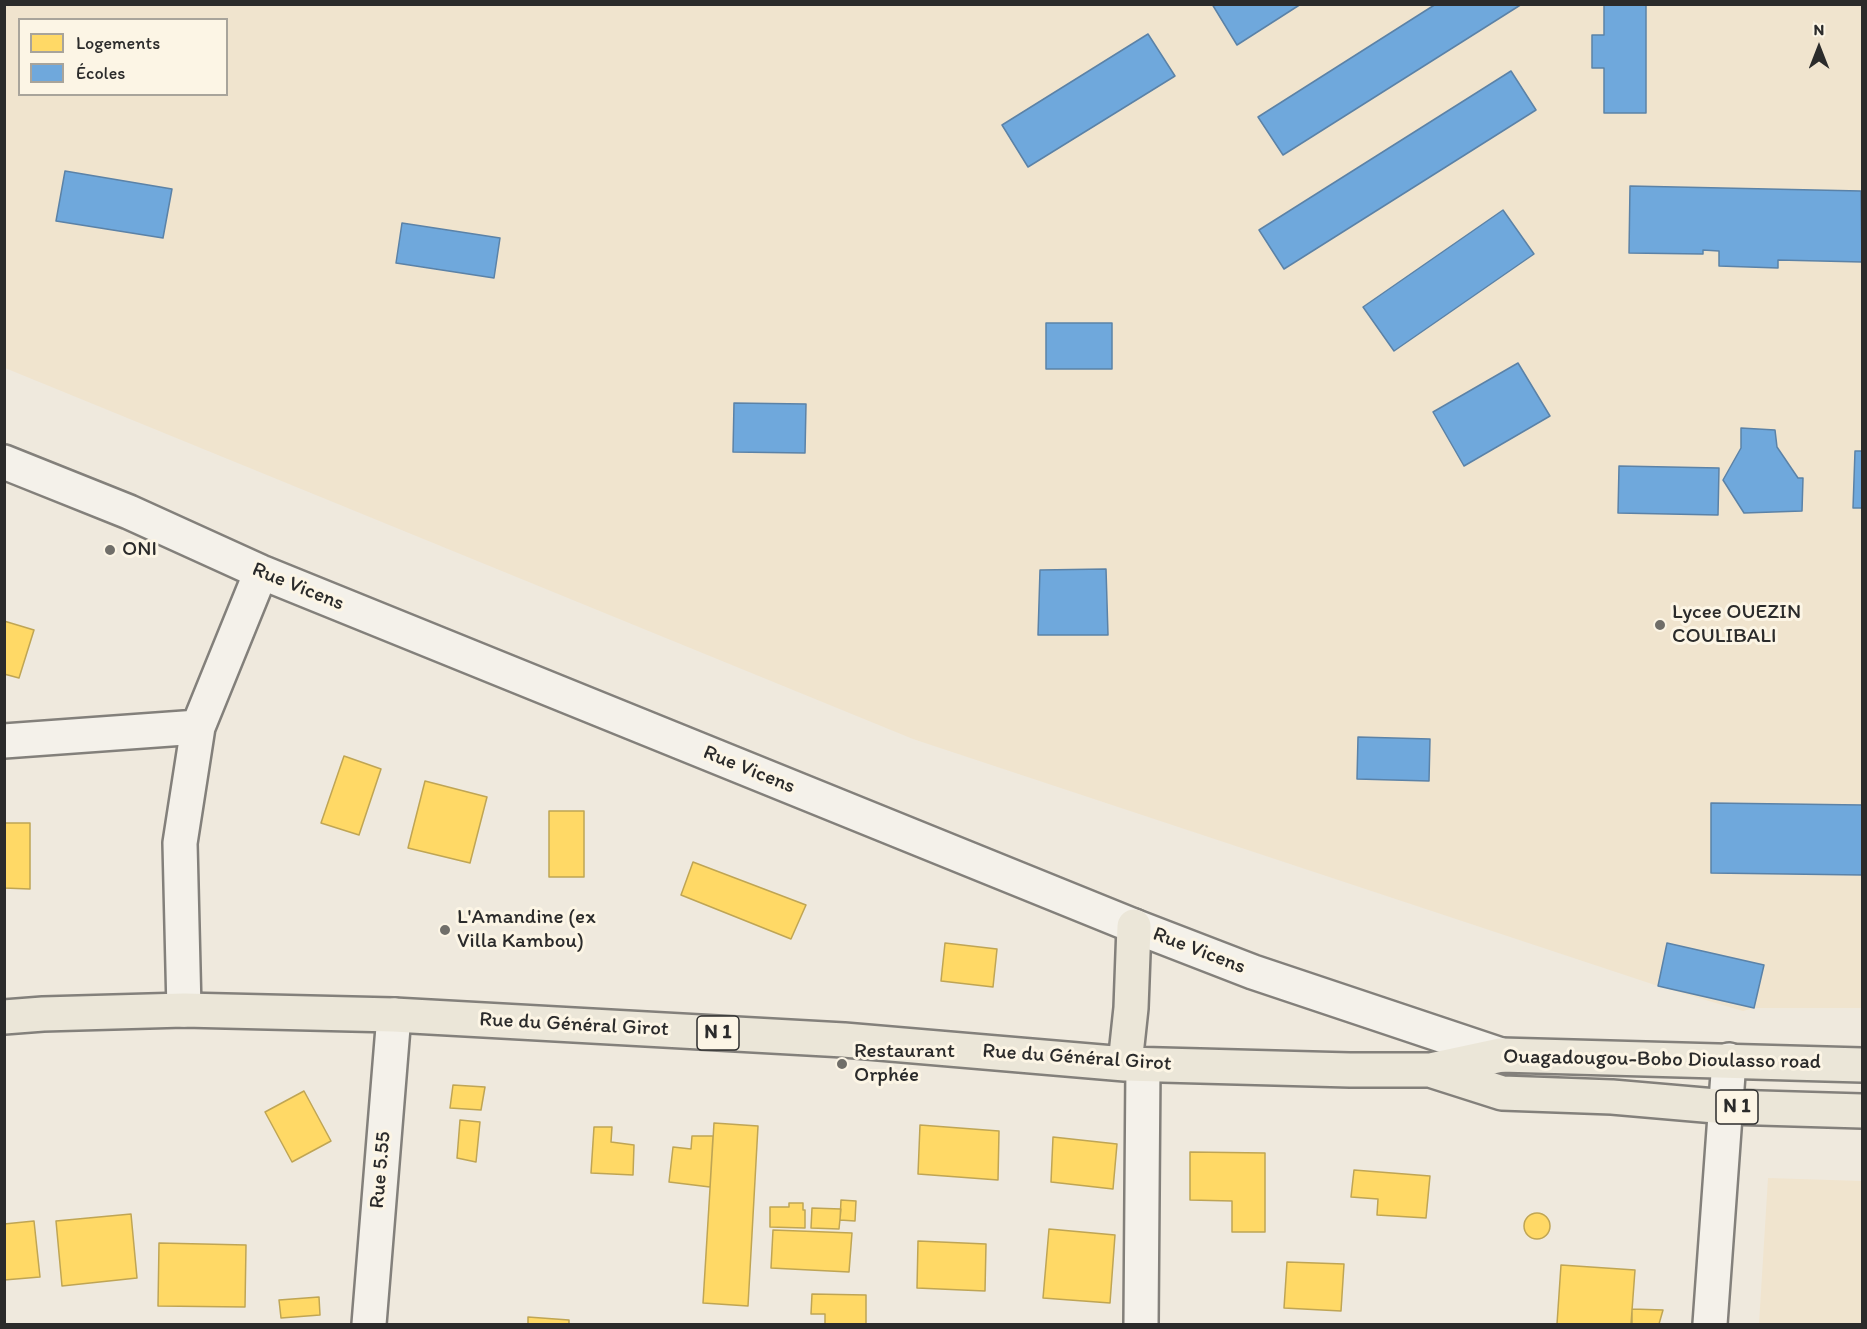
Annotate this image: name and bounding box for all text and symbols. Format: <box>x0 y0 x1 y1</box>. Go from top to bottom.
legend <box>18 18 228 96</box>
north arrow <box>1789 18 1849 78</box>
text: N <box>1814 20 1824 39</box>
text: Logements <box>76 32 160 54</box>
text: Écoles <box>76 62 125 84</box>
place label: ONI <box>122 537 157 563</box>
marker: ONI <box>103 543 117 557</box>
street label: Rue Vicens <box>248 557 348 617</box>
place label: Lycee OUEZIN COULIBALI <box>1672 600 1801 650</box>
marker: Lycee OUEZIN COULIBALI <box>1653 618 1667 632</box>
street label: Rue Vicens <box>699 740 799 800</box>
place label: L'Amandine (ex Villa Kambou) <box>457 905 596 955</box>
street label: Rue Vicens <box>1149 922 1249 980</box>
marker: L'Amandine (ex Villa Kambou) <box>438 923 452 937</box>
street label: Rue du Général Girot <box>479 1007 669 1043</box>
road number: N 1 <box>697 1016 739 1050</box>
place label: Restaurant Orphée <box>854 1039 955 1089</box>
street label: Rue du Général Girot <box>982 1039 1172 1077</box>
street label: Ouagadougou-Bobo Dioulasso road <box>1503 1045 1821 1075</box>
marker: Restaurant Orphée <box>835 1057 849 1071</box>
road number: N 1 <box>1716 1090 1758 1124</box>
street label: Rue 5.55 <box>365 1130 397 1210</box>

